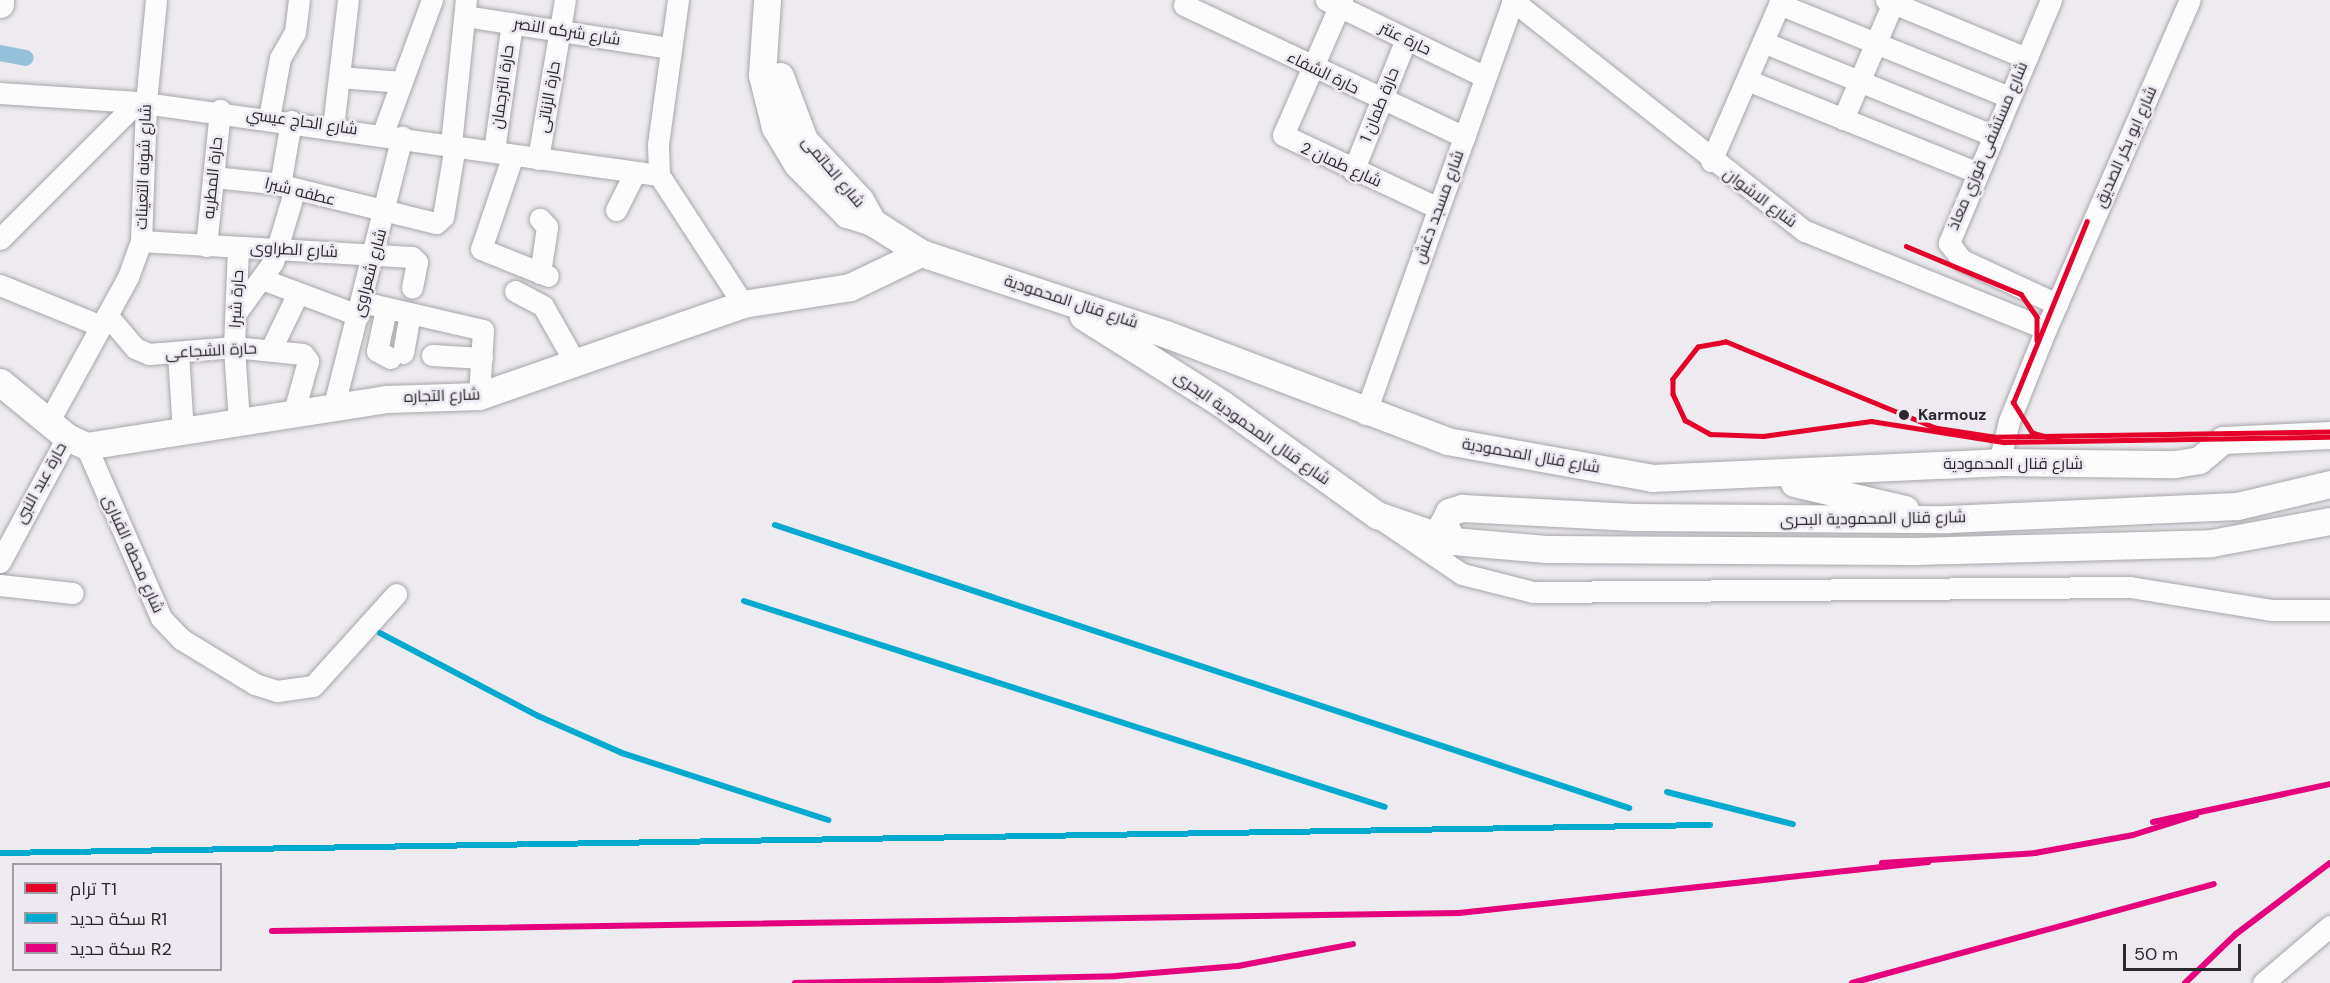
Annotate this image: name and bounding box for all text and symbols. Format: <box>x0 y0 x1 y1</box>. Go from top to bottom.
street label: شارع شركه النصر <box>512 14 622 50</box>
street label: حارة عنتر <box>1376 18 1434 60</box>
street label: حارة الترجمان <box>488 44 518 130</box>
street label: حارة الشفاء <box>1284 47 1362 99</box>
street label: شارع مستشفى فوزي معاذ <box>1944 59 2032 233</box>
street label: حارة الزناتى <box>533 60 565 134</box>
street label: حارة طمان 1 <box>1356 65 1404 145</box>
street label: شارع ابو بكر الصديق <box>2091 83 2161 211</box>
street label: شارع شونه التعينات <box>132 104 156 230</box>
street label: شارع الحاج عيسي <box>245 105 359 139</box>
street label: شارع الخاتمى <box>798 132 868 212</box>
street label: حارة المطريه <box>199 136 227 220</box>
street label: شارع طمان 2 <box>1297 139 1385 191</box>
street label: شارع مسجد دغش <box>1410 148 1468 266</box>
street label: شارع الاشوان <box>1719 164 1801 232</box>
street label: عطفه شبرا <box>263 174 337 210</box>
street label: شارع شعراوى <box>349 227 391 319</box>
street label: شارع الطراوى <box>250 238 338 262</box>
street label: حارة شبرا <box>226 269 248 329</box>
street label: شارع قنال المحمودية <box>1002 271 1140 333</box>
street label: حارة الشجاعى <box>165 339 257 363</box>
street label: شارع قنال المحمودية البحرى <box>1170 367 1334 489</box>
street label: شارع التجاره <box>403 385 481 407</box>
place label: Karmouz <box>1918 405 1986 425</box>
marker: Karmouz <box>1895 406 1913 424</box>
street label: شارع قنال المحمودية <box>1461 434 1601 478</box>
street label: حارة عبد النبى <box>11 439 71 527</box>
street label: شارع قنال المحمودية <box>1943 454 2083 474</box>
street label: شارع محطه القبارى <box>98 492 168 616</box>
street label: شارع قنال المحمودية البحرى <box>1780 508 1966 530</box>
legend <box>12 863 222 971</box>
text: ترام T1 <box>70 877 117 901</box>
text: سكة حديد R1 <box>70 907 167 931</box>
scale bar <box>2126 932 2244 970</box>
text: سكة حديد R2 <box>70 937 172 961</box>
text: 50 m <box>2134 942 2178 966</box>

